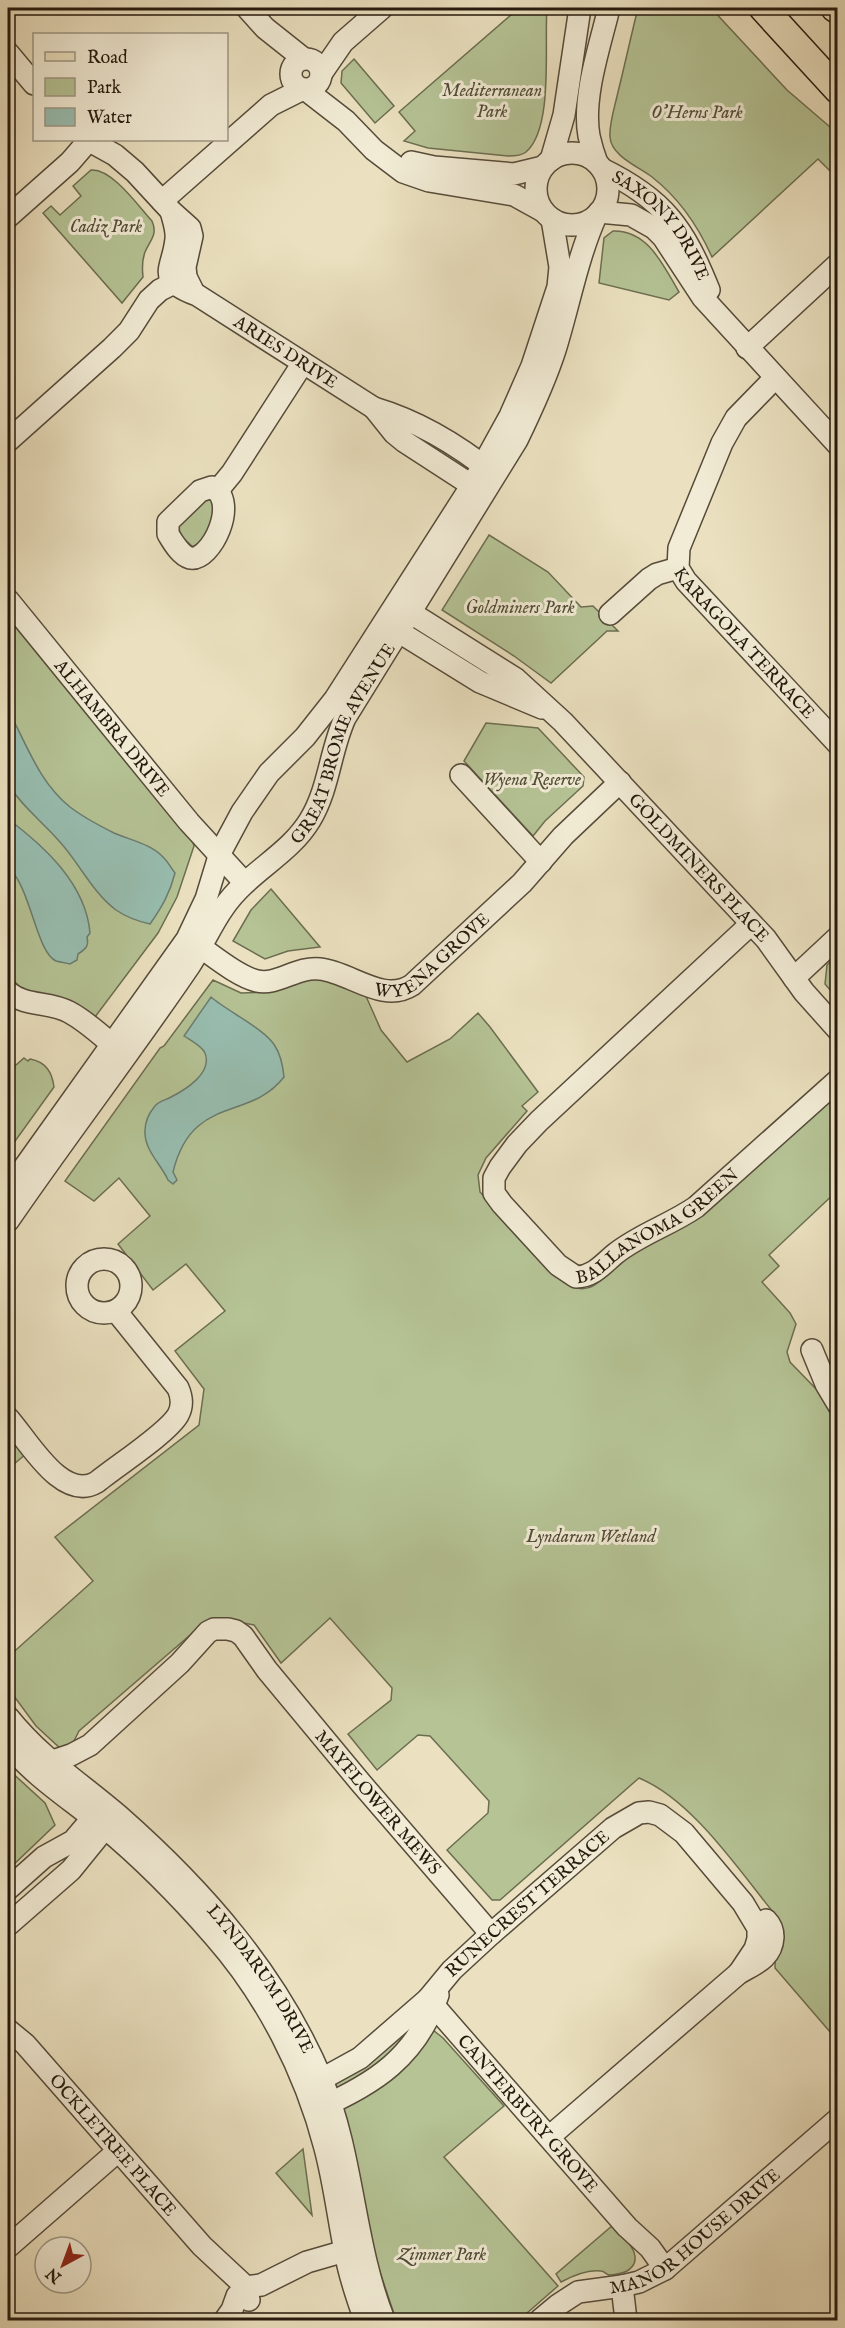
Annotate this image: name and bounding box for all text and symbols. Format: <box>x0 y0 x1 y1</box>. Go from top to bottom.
legend <box>33 33 228 141</box>
text: Road <box>87 47 128 70</box>
text: Park <box>87 77 122 100</box>
park label: Mediterranean Park <box>442 80 542 124</box>
park label: O'Herns Park <box>651 102 743 125</box>
text: Water <box>87 107 132 130</box>
street label: SAXONY DRIVE <box>607 166 714 284</box>
park label: Cadiz Park <box>70 216 142 239</box>
street label: ARIES DRIVE <box>228 311 341 395</box>
street label: KARAGOLA TERRACE <box>667 563 819 725</box>
park label: Goldminers Park <box>465 597 575 620</box>
street label: GREAT BROME AVENUE <box>286 639 401 850</box>
street label: ALHAMBRA DRIVE <box>48 655 174 802</box>
park label: Wyena Reserve <box>483 769 581 792</box>
street label: GOLDMINERS PLACE <box>623 789 773 948</box>
street label: WYENA GROVE <box>372 909 495 1005</box>
street label: BALLANOMA GREEN <box>574 1164 745 1290</box>
park label: Lyndarum Wetland <box>525 1526 657 1549</box>
street label: MAYFLOWER MEWS <box>309 1726 445 1880</box>
street label: RUNECREST TERRACE <box>441 1826 615 1983</box>
street label: LYNDARUM DRIVE <box>201 1900 318 2057</box>
street label: CANTERBURY GROVE <box>451 2031 602 2198</box>
street label: OCKLETREE PLACE <box>43 2070 181 2222</box>
street label: MANOR HOUSE DRIVE <box>608 2164 786 2301</box>
north arrow <box>33 2235 93 2295</box>
park label: Zimmer Park <box>396 2244 486 2267</box>
text: N <box>43 2263 67 2288</box>

